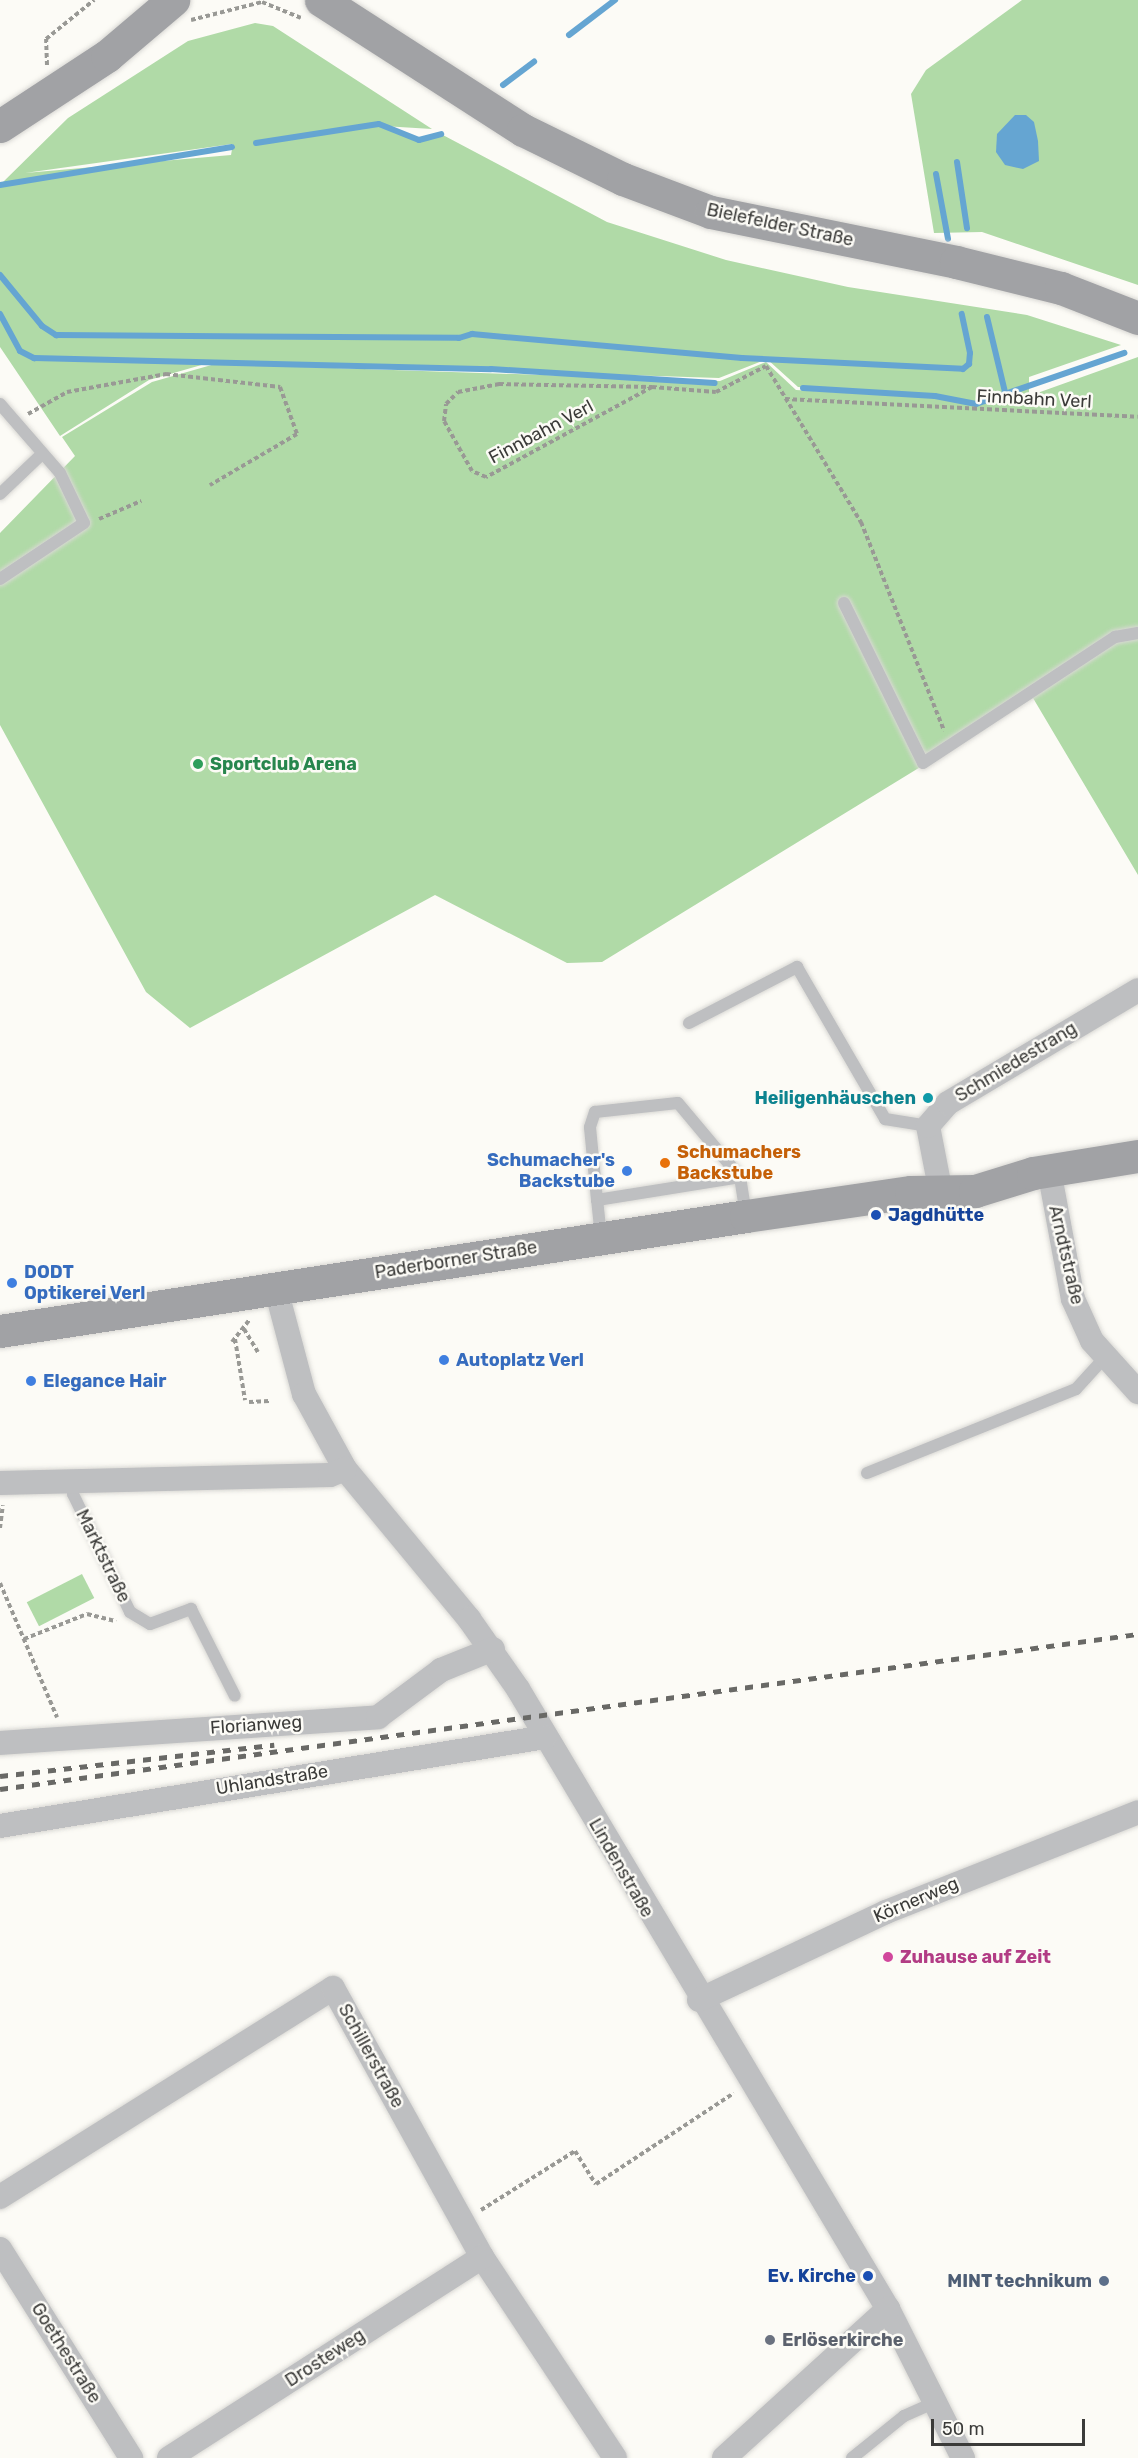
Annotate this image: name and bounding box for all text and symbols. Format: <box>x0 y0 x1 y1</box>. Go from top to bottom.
street label: Bielefelder Straße <box>705 199 855 251</box>
street label: Finnbahn Verl <box>976 385 1092 413</box>
street label: Finnbahn Verl <box>485 395 597 469</box>
place label: Sportclub Arena <box>210 753 357 775</box>
marker: Sportclub Arena <box>191 757 205 771</box>
street label: Schmiedestrang <box>951 1017 1081 1107</box>
place label: Heiligenhäuschen <box>754 1087 916 1109</box>
marker: Heiligenhäuschen <box>921 1091 935 1105</box>
place label: Schumachers Backstube <box>677 1142 801 1184</box>
place label: Schumacher's Backstube <box>487 1150 615 1192</box>
marker: Schumachers Backstube <box>658 1156 672 1170</box>
marker: Schumacher's Backstube <box>620 1164 634 1178</box>
street label: Arndtstraße <box>1044 1203 1088 1307</box>
place label: Jagdhütte <box>888 1204 984 1226</box>
marker: Jagdhütte <box>869 1208 883 1222</box>
street label: Paderborner Straße <box>373 1236 539 1284</box>
place label: DODT Optikerei Verl <box>24 1262 146 1304</box>
marker: DODT Optikerei Verl <box>5 1276 19 1290</box>
place label: Autoplatz Verl <box>456 1349 584 1371</box>
marker: Autoplatz Verl <box>437 1353 451 1367</box>
place label: Elegance Hair <box>43 1370 166 1392</box>
marker: Elegance Hair <box>24 1374 38 1388</box>
street label: Marktstraße <box>71 1506 135 1606</box>
street label: Florianweg <box>209 1711 303 1739</box>
street label: Uhlandstraße <box>214 1760 330 1800</box>
street label: Lindenstraße <box>584 1815 658 1921</box>
street label: Körnerweg <box>870 1872 962 1928</box>
place label: Zuhause auf Zeit <box>900 1946 1051 1968</box>
marker: Zuhause auf Zeit <box>881 1950 895 1964</box>
street label: Schillerstraße <box>334 2000 408 2112</box>
place label: Ev. Kirche <box>768 2265 856 2287</box>
marker: Ev. Kirche <box>861 2269 875 2283</box>
place label: MINT technikum <box>946 2270 1092 2292</box>
marker: MINT technikum <box>1097 2274 1111 2288</box>
street label: Goethestraße <box>27 2299 105 2407</box>
street label: Drosteweg <box>281 2324 369 2392</box>
place label: Erlöserkirche <box>782 2329 903 2351</box>
marker: Erlöserkirche <box>763 2333 777 2347</box>
scale bar <box>934 2407 1088 2445</box>
text: 50 m <box>942 2418 985 2440</box>

